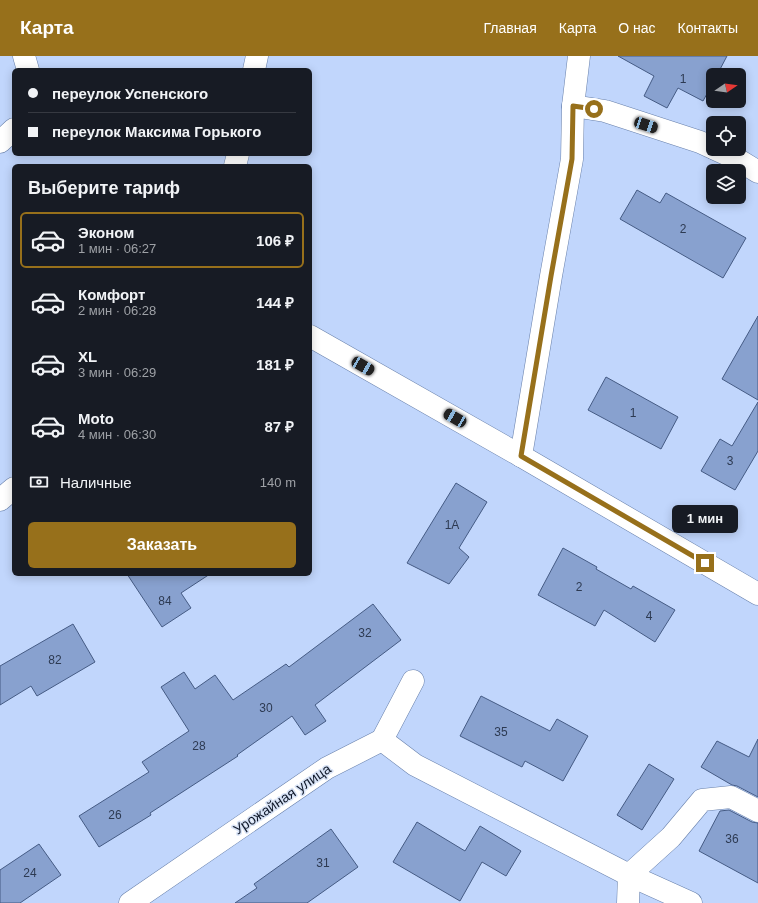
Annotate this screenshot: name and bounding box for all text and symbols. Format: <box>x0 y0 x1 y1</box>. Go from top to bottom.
text: Карта <box>20 17 74 38</box>
text: Главная <box>483 20 537 36</box>
text: Карта <box>559 20 596 36</box>
text: О нас <box>618 20 656 36</box>
text: Контакты <box>678 20 738 36</box>
north arrow <box>706 68 746 108</box>
map controls <box>706 68 746 204</box>
house number: 1 <box>680 72 687 86</box>
text: переулок Успенского <box>52 85 208 102</box>
route start <box>585 100 603 118</box>
car <box>633 116 659 134</box>
button: locate <box>706 116 746 156</box>
text: переулок Максима Горького <box>52 123 261 140</box>
button: layers <box>706 164 746 204</box>
text: Выберите тариф <box>28 178 180 198</box>
icon: car <box>30 222 66 258</box>
house number: 2 <box>680 222 687 236</box>
text: Эконом <box>78 224 134 241</box>
text: 106 ₽ <box>256 232 294 249</box>
text: 1 мин · 06:27 <box>78 241 156 256</box>
icon: car <box>30 284 66 320</box>
text: Комфорт <box>78 286 145 303</box>
text: 144 ₽ <box>256 294 294 311</box>
text: 2 мин · 06:28 <box>78 303 156 318</box>
icon: car <box>30 346 66 382</box>
text: XL <box>78 348 97 365</box>
car <box>350 355 376 377</box>
text: 181 ₽ <box>256 356 294 373</box>
text: 3 мин · 06:29 <box>78 365 156 380</box>
house number: 1 <box>630 406 637 420</box>
car <box>442 407 468 429</box>
icon: car <box>30 408 66 444</box>
text: Moto <box>78 410 114 427</box>
text: 87 ₽ <box>264 418 294 435</box>
text: 4 мин · 06:30 <box>78 427 156 442</box>
house number: 3 <box>727 454 734 468</box>
icon: cash <box>28 471 50 493</box>
text: Наличные <box>60 474 132 491</box>
text: 140 m <box>260 475 296 490</box>
callout: 1 мин <box>672 505 738 533</box>
text: 1 мин <box>687 511 723 526</box>
house number: 1А <box>445 518 459 532</box>
button: Заказать <box>28 522 296 568</box>
route end <box>696 554 714 572</box>
house number: 2 <box>576 580 583 594</box>
house number: 84 <box>158 594 172 608</box>
house number: 4 <box>646 609 653 623</box>
house number: 32 <box>358 626 372 640</box>
house number: 82 <box>48 653 62 667</box>
house number: 30 <box>259 701 273 715</box>
house number: 35 <box>494 725 508 739</box>
house number: 28 <box>192 739 206 753</box>
street label: Урожайная улица <box>230 760 334 838</box>
house number: 26 <box>108 808 122 822</box>
house number: 36 <box>725 832 739 846</box>
house number: 31 <box>316 856 330 870</box>
house number: 24 <box>23 866 37 880</box>

